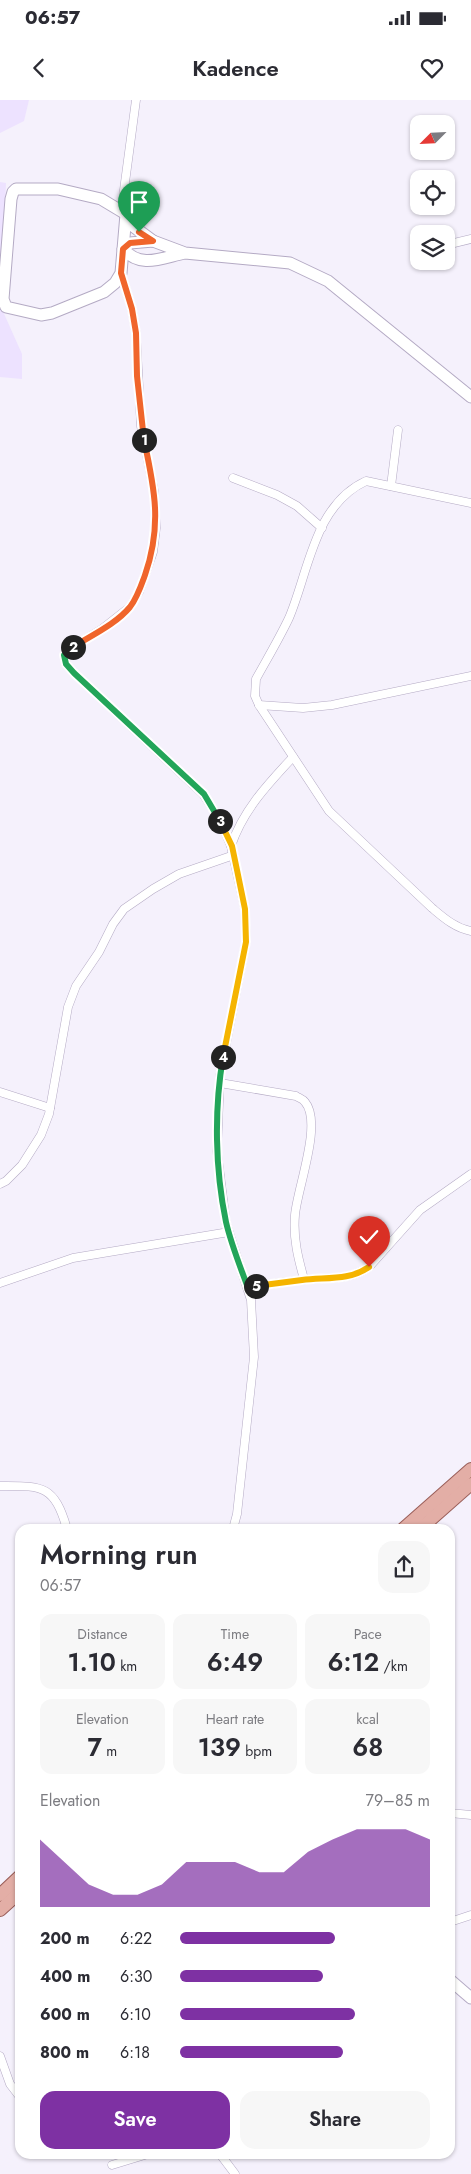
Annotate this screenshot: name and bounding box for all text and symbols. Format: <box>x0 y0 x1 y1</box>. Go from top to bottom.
text: 06:57 <box>25 4 80 31</box>
text: Kadence <box>192 52 279 84</box>
icon: back <box>25 54 53 82</box>
icon: heart <box>418 54 446 82</box>
north arrow <box>410 115 455 160</box>
map controls <box>410 115 455 270</box>
button: locate <box>410 170 455 215</box>
pin <box>118 181 160 232</box>
icon: arrive <box>125 188 153 216</box>
button: layers <box>410 225 455 270</box>
pin: 1 <box>132 428 156 452</box>
text: 1 <box>141 430 148 450</box>
pin: 2 <box>60 634 86 660</box>
text: 2 <box>69 637 78 657</box>
pin: 3 <box>208 808 232 834</box>
text: 3 <box>216 811 225 831</box>
pin: 4 <box>210 1044 236 1070</box>
text: 4 <box>219 1047 228 1067</box>
pin <box>348 1216 390 1267</box>
icon: check <box>355 1223 383 1251</box>
pin: 5 <box>244 1274 268 1298</box>
text: 5 <box>252 1276 261 1296</box>
text: Morning run <box>40 1534 198 1575</box>
button: share <box>378 1541 430 1593</box>
text: 06:57 <box>40 1574 81 1597</box>
text: Distance <box>77 1624 127 1644</box>
text: Time <box>221 1624 249 1644</box>
text: Pace <box>354 1624 382 1644</box>
text: 1.10 <box>67 1644 116 1680</box>
text: 6:49 <box>207 1644 263 1680</box>
text: 6:12 <box>327 1644 379 1680</box>
text: km <box>116 1656 137 1676</box>
text: /km <box>379 1656 408 1676</box>
text: Elevation <box>76 1709 129 1729</box>
text: Heart rate <box>206 1709 264 1729</box>
text: kcal <box>356 1709 379 1729</box>
text: 7 <box>88 1729 102 1765</box>
text: 139 <box>198 1729 241 1765</box>
text: 68 <box>352 1729 383 1765</box>
text: m <box>102 1741 117 1761</box>
text: bpm <box>241 1741 272 1761</box>
text: Elevation <box>40 1789 100 1812</box>
text: 79–85 m <box>366 1789 430 1812</box>
text: 200 m <box>40 1927 90 1950</box>
text: 6:22 <box>120 1927 152 1950</box>
text: 400 m <box>40 1965 90 1988</box>
text: 6:30 <box>120 1965 152 1988</box>
text: 600 m <box>40 2003 90 2026</box>
text: 6:10 <box>120 2003 151 2026</box>
text: 800 m <box>40 2041 89 2064</box>
text: 6:18 <box>120 2041 150 2064</box>
button: Save <box>40 2091 230 2149</box>
button: Share <box>240 2091 430 2149</box>

